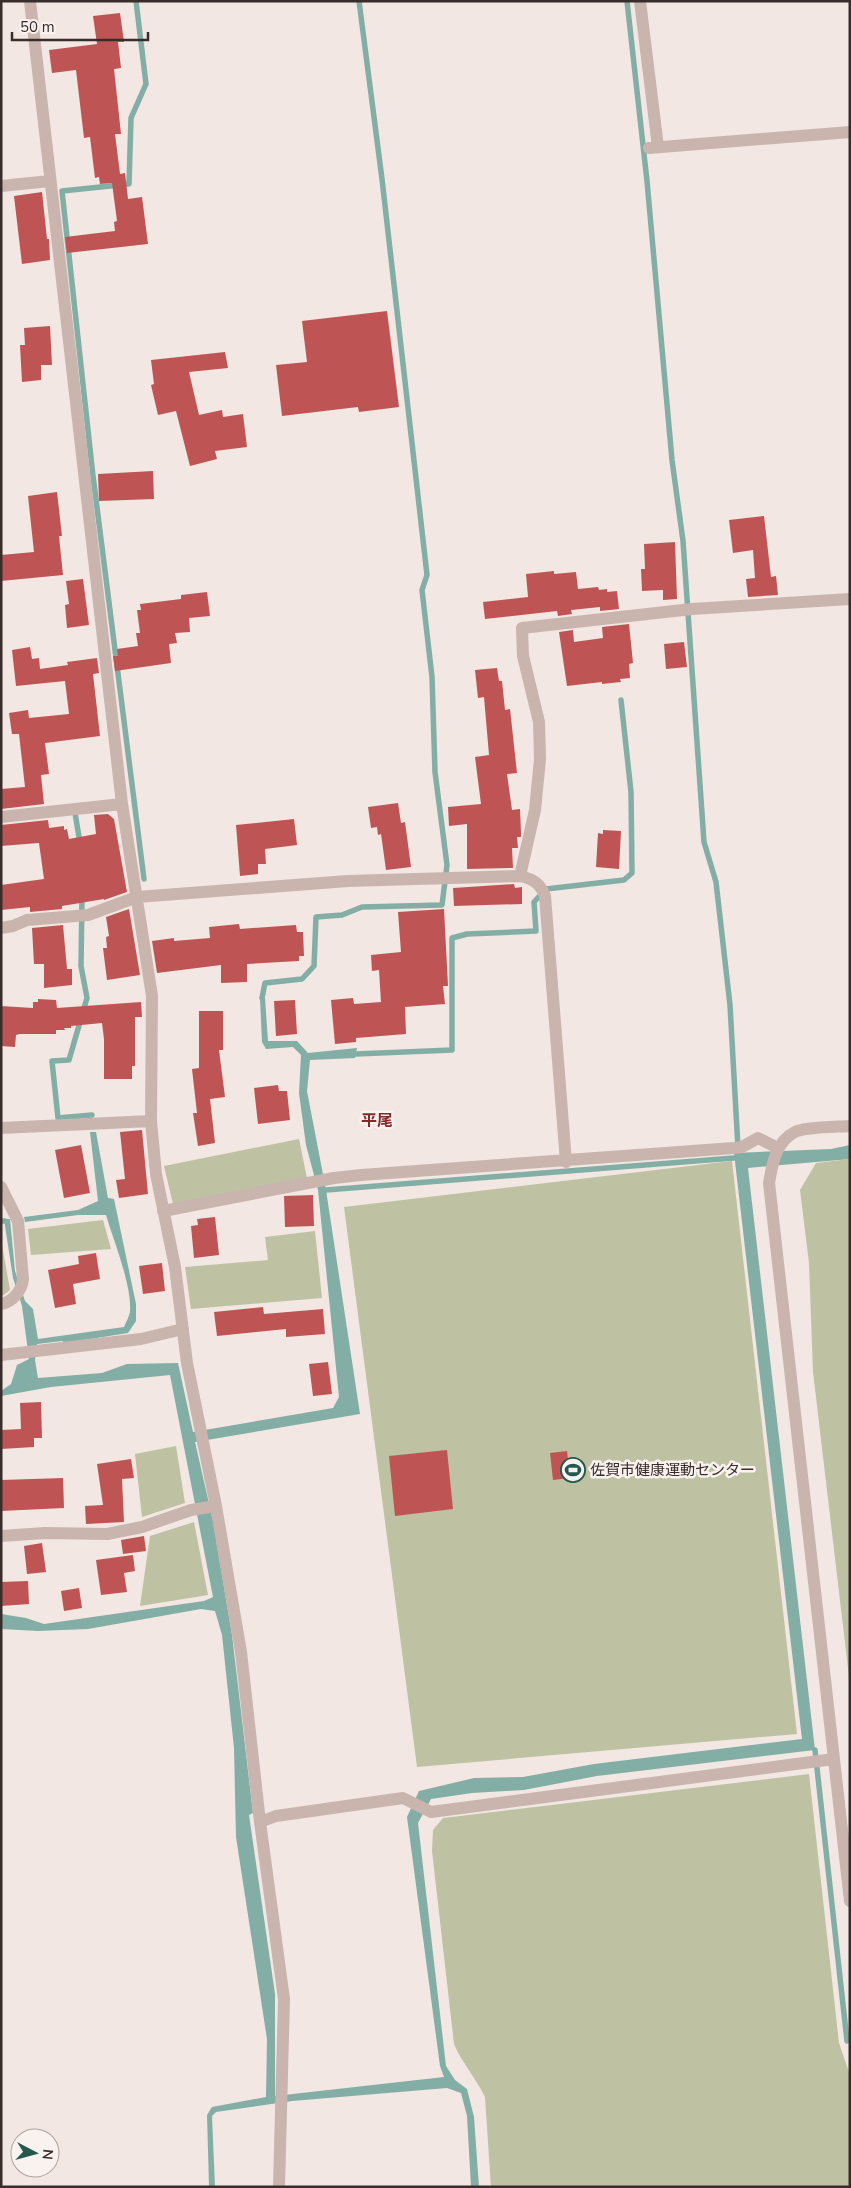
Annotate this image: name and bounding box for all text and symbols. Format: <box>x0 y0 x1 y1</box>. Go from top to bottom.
scale bar <box>12 10 149 42</box>
text: 50 m <box>20 17 55 37</box>
district label: 平尾 <box>361 1110 393 1132</box>
sports icon: 佐賀市健康運動センター <box>560 1457 586 1483</box>
place label: 佐賀市健康運動センター <box>590 1460 755 1480</box>
north arrow <box>10 2128 60 2178</box>
text: N <box>37 2148 57 2161</box>

